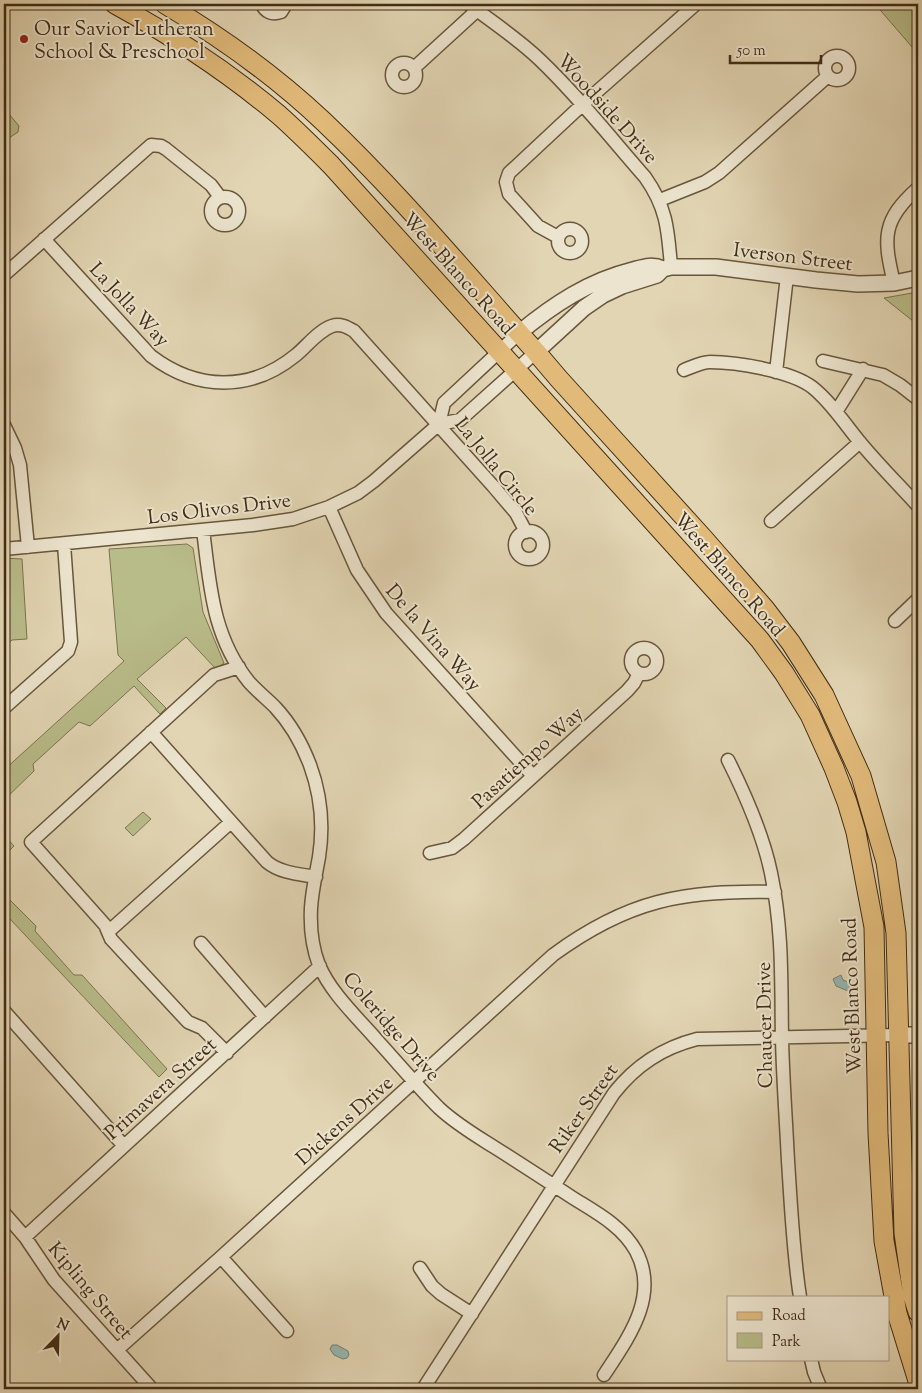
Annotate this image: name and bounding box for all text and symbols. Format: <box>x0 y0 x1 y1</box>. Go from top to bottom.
place label: Our Savior Lutheran School & Preschool <box>34 16 214 68</box>
scale bar <box>730 32 821 64</box>
marker: Our Savior Lutheran School & Preschool <box>18 33 30 45</box>
text: 50 m <box>736 41 766 62</box>
street label: Woodside Drive <box>549 48 664 171</box>
street label: West Blanco Road <box>394 207 520 343</box>
street label: Iverson Street <box>731 237 854 280</box>
street label: La Jolla Way <box>81 257 175 355</box>
street label: La Jolla Circle <box>446 412 544 523</box>
street label: Los Olivos Drive <box>146 487 293 534</box>
street label: West Blanco Road <box>666 507 790 644</box>
street label: De la Vina Way <box>377 578 487 699</box>
street label: Pasatiempo Way <box>466 701 591 817</box>
street label: West Blanco Road <box>836 917 871 1075</box>
street label: Chaucer Drive <box>751 961 782 1088</box>
street label: Coleridge Drive <box>334 967 446 1089</box>
street label: Primavera Street <box>99 1032 224 1148</box>
street label: Riker Street <box>544 1059 627 1160</box>
street label: Dickens Drive <box>291 1070 401 1174</box>
street label: Kipling Street <box>40 1236 139 1347</box>
legend <box>727 1296 890 1360</box>
text: Road <box>772 1306 806 1327</box>
north arrow <box>32 1310 82 1360</box>
text: N <box>53 1314 71 1337</box>
text: Park <box>772 1332 801 1353</box>

